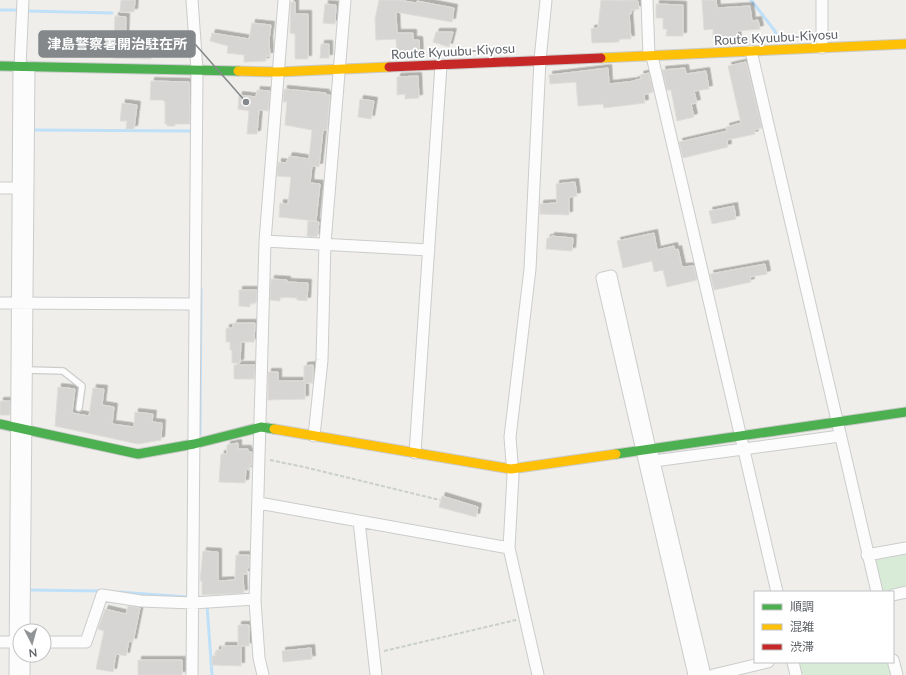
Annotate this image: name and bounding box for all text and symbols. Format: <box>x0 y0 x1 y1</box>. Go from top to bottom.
street label: Route Kyuubu-Kiyosu <box>714 26 838 48</box>
callout: 津島警察署開治駐在所 <box>39 31 195 57</box>
text: 津島警察署開治駐在所 <box>47 35 187 52</box>
street label: Route Kyuubu-Kiyosu <box>391 40 515 62</box>
legend <box>754 591 894 663</box>
text: 順調 <box>790 599 814 614</box>
text: 混雑 <box>790 619 814 634</box>
north arrow <box>12 623 52 663</box>
text: 渋滞 <box>790 639 814 654</box>
text: N <box>28 647 38 660</box>

